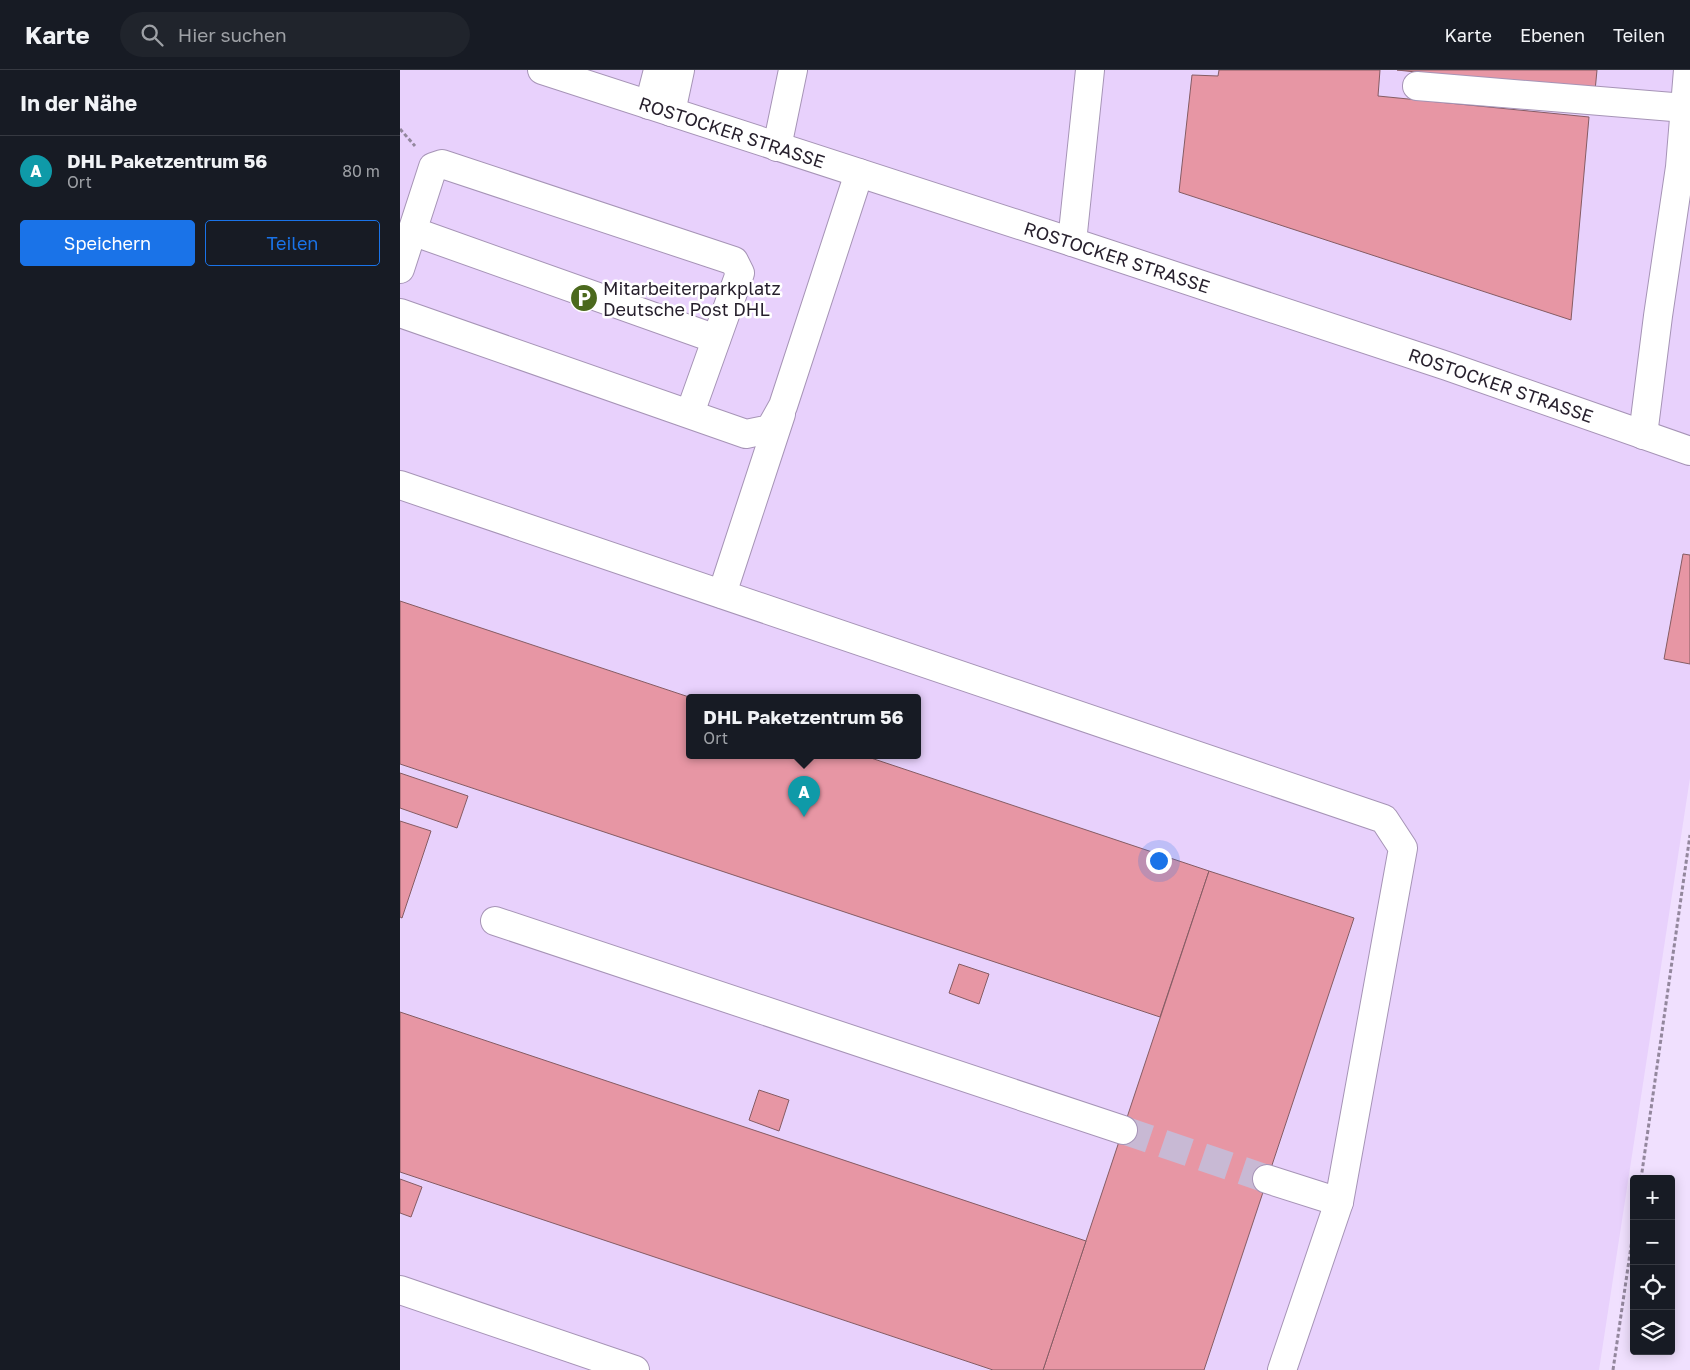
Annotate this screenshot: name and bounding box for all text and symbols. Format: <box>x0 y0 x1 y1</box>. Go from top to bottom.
search box <box>120 12 470 57</box>
text: Karte <box>25 20 90 49</box>
icon: search <box>138 21 166 49</box>
text: Hier suchen <box>178 23 287 46</box>
text: Karte <box>1445 24 1492 46</box>
text: Ebenen <box>1520 24 1585 46</box>
text: Teilen <box>1613 24 1665 46</box>
text: In der Nähe <box>20 90 137 116</box>
street label: ROSTOCKER STRASSE <box>636 92 828 172</box>
text: DHL Paketzentrum 56 <box>67 149 267 172</box>
text: A <box>30 161 42 181</box>
text: 80 m <box>342 161 380 181</box>
text: Ort <box>67 172 92 192</box>
street label: ROSTOCKER STRASSE <box>1021 217 1213 297</box>
button: Speichern <box>20 220 195 266</box>
button: Teilen <box>205 220 380 266</box>
place label: Mitarbeiterparkplatz Deutsche Post DHL <box>603 277 781 320</box>
parking icon: Mitarbeiterparkplatz Deutsche Post DHL <box>569 283 599 313</box>
street label: ROSTOCKER STRASSE <box>1406 343 1596 427</box>
popup <box>686 694 921 759</box>
text: DHL Paketzentrum 56 <box>703 705 904 728</box>
text: Ort <box>703 728 728 748</box>
pin: A <box>788 776 820 817</box>
your location <box>1146 848 1172 874</box>
map controls <box>1630 1175 1675 1355</box>
button: + <box>1630 1175 1675 1220</box>
button: − <box>1630 1220 1675 1265</box>
button: locate <box>1630 1265 1675 1310</box>
button: layers <box>1630 1310 1675 1355</box>

